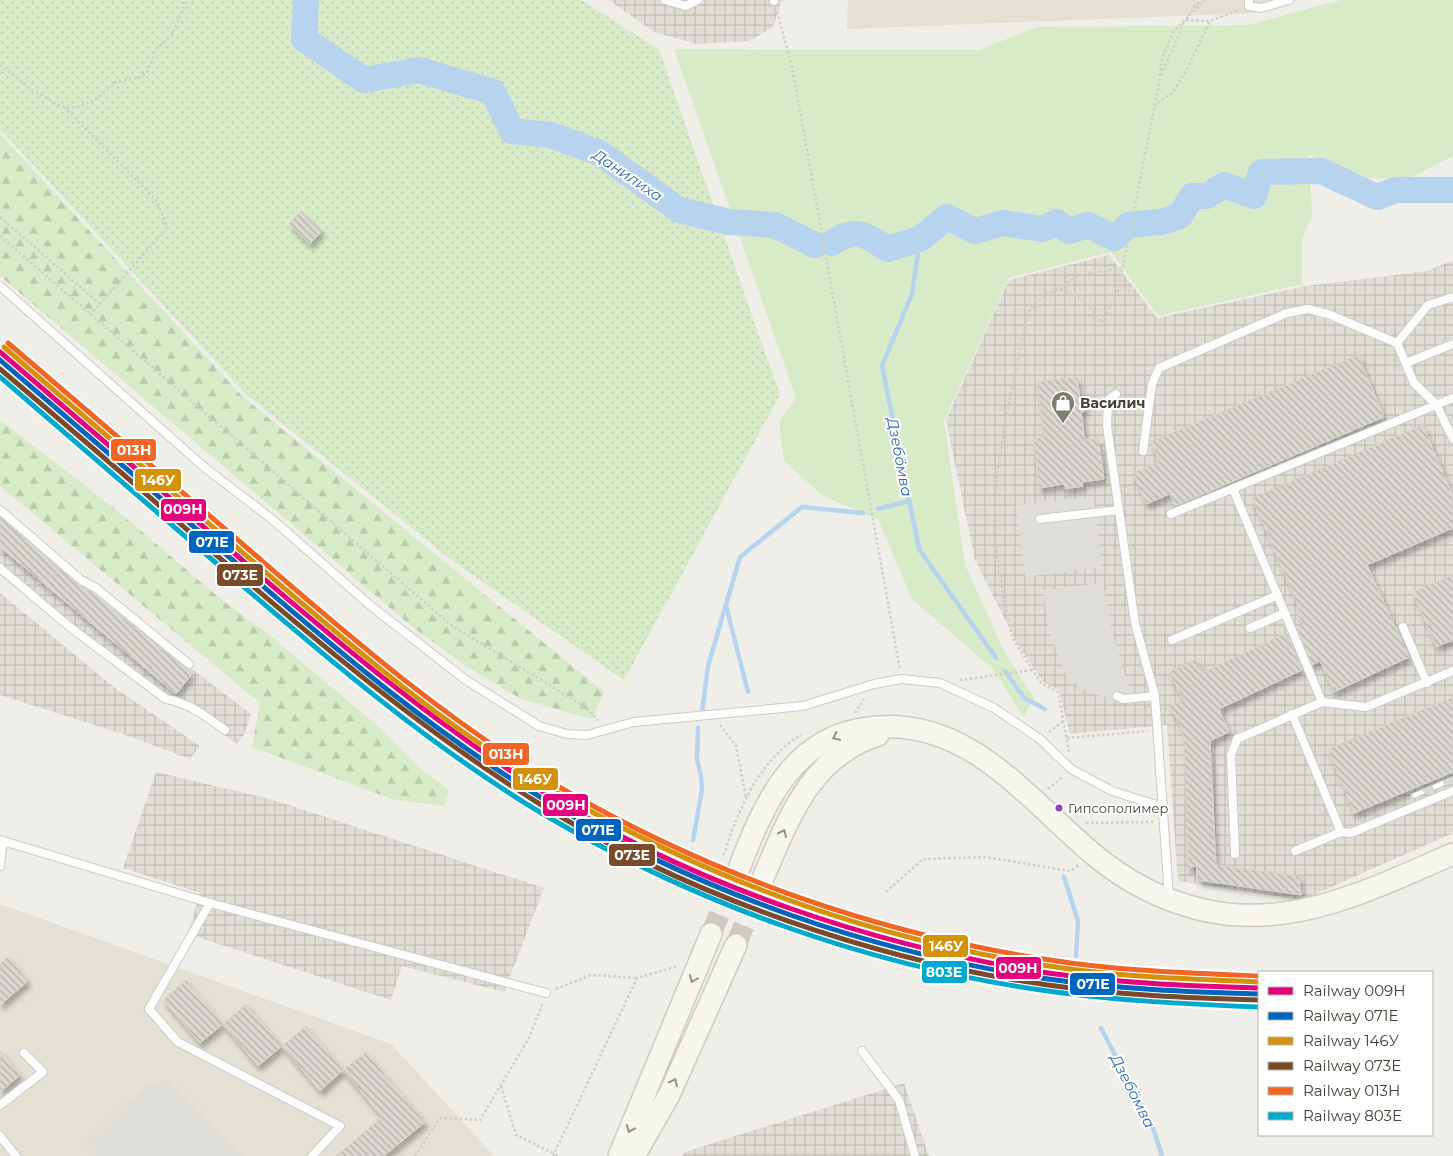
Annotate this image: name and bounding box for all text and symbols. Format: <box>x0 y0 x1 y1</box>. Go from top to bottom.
water label: Данилиха <box>588 144 667 205</box>
shop icon: Василич <box>1050 390 1076 424</box>
place label: Василич <box>1080 394 1145 412</box>
water label: Дзебӧмва <box>883 414 917 498</box>
line badge: 013Н <box>110 438 157 462</box>
text: 013Н <box>117 441 151 459</box>
line badge: 146У <box>134 468 182 492</box>
text: 146У <box>141 471 176 489</box>
line badge: 009Н <box>160 498 207 522</box>
text: 009Н <box>163 500 203 518</box>
line badge: 071Е <box>188 530 235 554</box>
text: 071Е <box>195 533 229 551</box>
line badge: 073Е <box>216 563 264 587</box>
text: 073Е <box>222 566 258 584</box>
one-way arrow <box>832 731 841 741</box>
line badge: 013Н <box>482 742 530 766</box>
text: 013Н <box>489 745 523 763</box>
line badge: 146У <box>512 767 559 791</box>
text: 146У <box>518 770 553 788</box>
line badge: 009Н <box>542 793 589 817</box>
text: 009Н <box>546 796 586 814</box>
place label: Гипсополимер <box>1068 800 1169 816</box>
marker: Гипсополимер <box>1054 803 1064 813</box>
line badge: 071Е <box>575 818 622 842</box>
text: 071Е <box>581 821 615 839</box>
one-way arrow <box>776 829 787 838</box>
line badge: 073Е <box>608 843 656 867</box>
text: 073Е <box>614 846 650 864</box>
line badge: 146У <box>922 934 969 958</box>
text: 146У <box>929 937 964 955</box>
line badge: 009Н <box>995 956 1042 980</box>
text: 009Н <box>998 959 1038 977</box>
line badge: 803Е <box>921 960 968 984</box>
text: 803Е <box>926 963 962 981</box>
legend <box>1258 971 1433 1136</box>
line badge: 071Е <box>1069 972 1116 996</box>
one-way arrow <box>688 974 699 983</box>
text: 071Е <box>1076 975 1110 993</box>
text: Railway 009Н <box>1303 981 1406 1000</box>
text: Railway 071Е <box>1303 1006 1398 1025</box>
text: Railway 146У <box>1303 1031 1400 1050</box>
water label: Дзебӧмва <box>1105 1049 1160 1131</box>
text: Railway 073Е <box>1303 1056 1401 1075</box>
one-way arrow <box>668 1078 679 1087</box>
text: Railway 013Н <box>1303 1081 1400 1100</box>
text: Railway 803Е <box>1303 1106 1402 1125</box>
one-way arrow <box>626 1124 636 1133</box>

